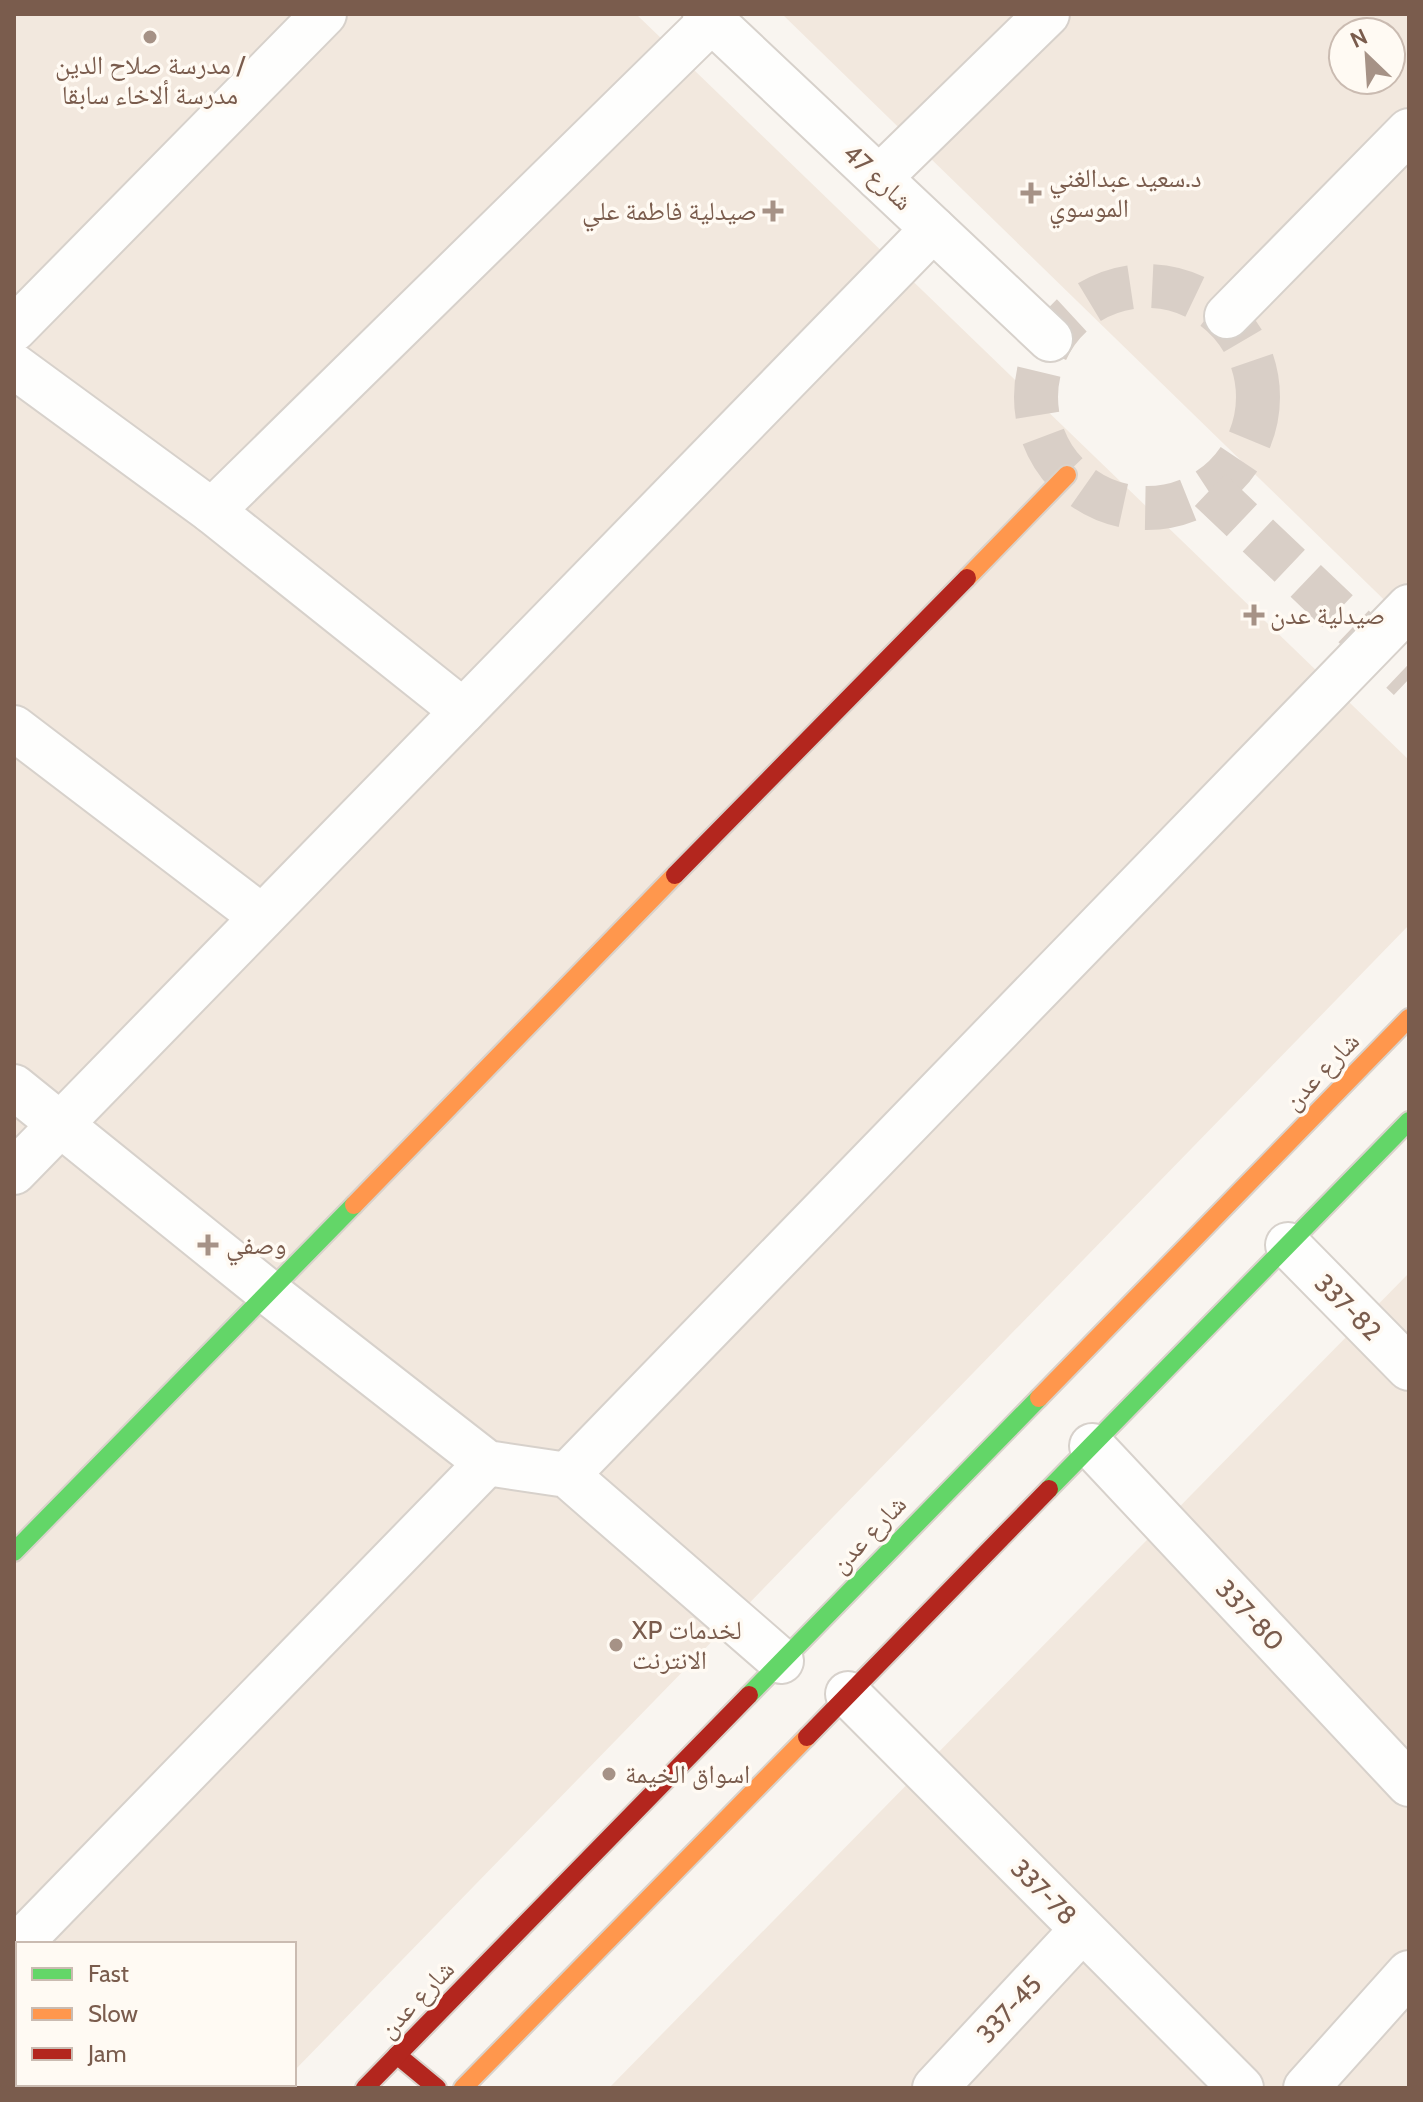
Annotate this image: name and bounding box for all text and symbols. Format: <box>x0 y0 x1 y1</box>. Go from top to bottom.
north arrow <box>1327 16 1407 96</box>
text: N <box>1346 23 1372 54</box>
marker: مدرسة صلاح الدين / مدرسة ألاخاء سابقا <box>141 28 159 46</box>
place label: مدرسة صلاح الدين / مدرسة ألاخاء سابقا <box>55 49 247 111</box>
street label: شارع 47 <box>837 137 919 217</box>
place label: د.سعيد عبدالغني الموسوي <box>1049 162 1202 229</box>
marker: د.سعيد عبدالغني الموسوي <box>1020 182 1042 204</box>
place label: صيدلية فاطمة علي <box>582 195 757 232</box>
marker: صيدلية فاطمة علي <box>764 202 782 220</box>
place label: صيدلية عدن <box>1270 599 1385 631</box>
marker: صيدلية عدن <box>1245 606 1263 624</box>
street label: شارع عدن <box>1276 1025 1366 1117</box>
place label: وصفي <box>226 1229 287 1266</box>
marker: وصفي <box>197 1234 219 1256</box>
street label: 337-82 <box>1308 1267 1388 1347</box>
street label: شارع عدن <box>823 1488 913 1580</box>
street label: 337-80 <box>1209 1573 1291 1657</box>
place label: XP لخدمات الانترنت <box>632 1614 742 1676</box>
marker: XP لخدمات الانترنت <box>607 1636 625 1654</box>
place label: اسواق الخيمة <box>625 1758 750 1790</box>
marker: اسواق الخيمة <box>600 1765 618 1783</box>
street label: 337-78 <box>1004 1852 1084 1932</box>
legend <box>16 1942 296 2086</box>
street label: شارع عدن <box>371 1953 461 2045</box>
text: Fast <box>88 1959 129 1988</box>
street label: 337-45 <box>970 1969 1048 2049</box>
text: Slow <box>88 1999 138 2028</box>
text: Jam <box>87 2039 126 2068</box>

